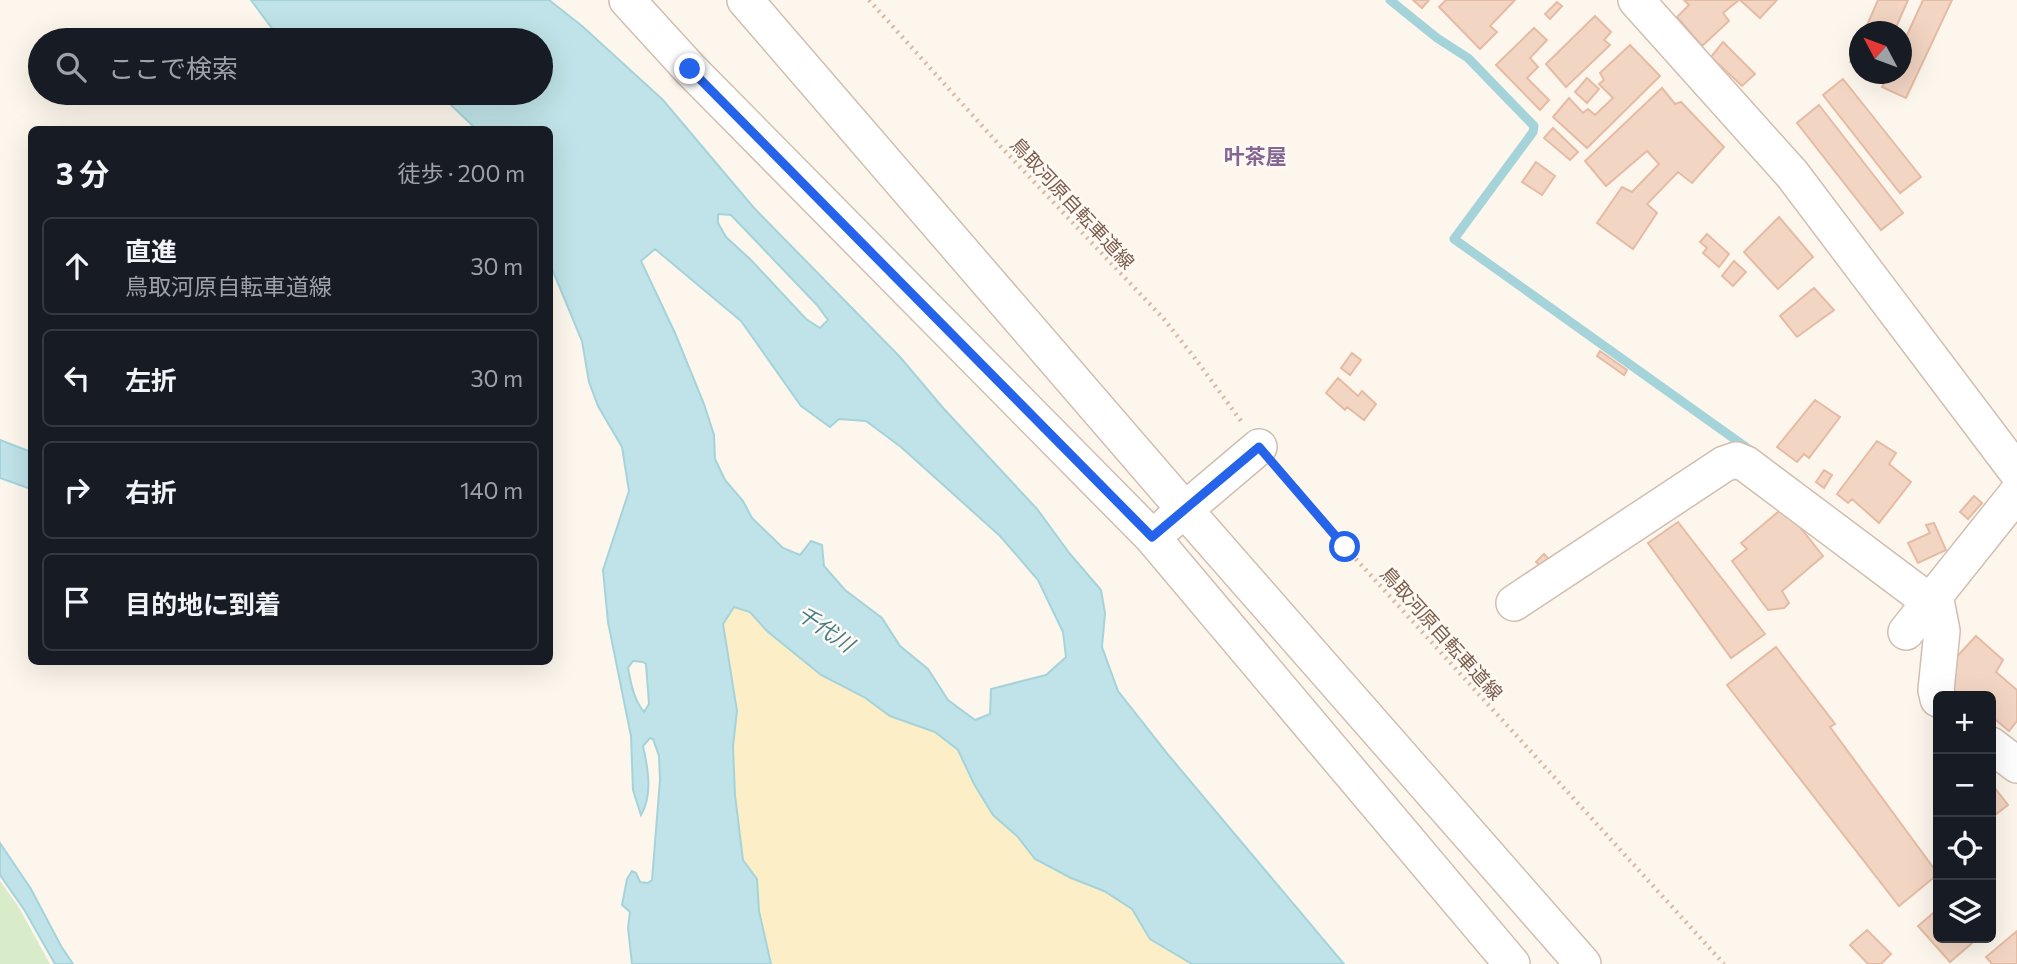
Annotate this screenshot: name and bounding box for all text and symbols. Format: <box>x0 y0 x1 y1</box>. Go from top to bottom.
north arrow <box>1849 21 1912 84</box>
search box <box>28 28 553 105</box>
icon: search <box>52 48 90 86</box>
text: ここで検索 <box>108 52 238 83</box>
route end <box>674 53 705 84</box>
street label: 鳥取河原自転車道線 <box>1006 133 1140 273</box>
district label: 叶茶屋 <box>1224 143 1287 168</box>
text: 3 分 <box>56 154 109 191</box>
text: 徒歩 · 200 m <box>398 159 525 187</box>
text: 直進 <box>125 235 177 266</box>
icon: ahead <box>58 247 96 285</box>
text: 30 m <box>470 252 523 280</box>
text: 鳥取河原自転車道線 <box>125 272 332 300</box>
icon: left <box>58 359 96 397</box>
text: 左折 <box>125 364 177 395</box>
text: 30 m <box>470 364 523 392</box>
icon: right <box>58 471 96 509</box>
text: 右折 <box>125 476 177 507</box>
text: 140 m <box>460 476 523 504</box>
route start <box>1329 531 1360 562</box>
street label: 鳥取河原自転車道線 <box>1376 562 1508 704</box>
icon: arrive <box>58 583 96 621</box>
text: 目的地に到着 <box>125 588 281 619</box>
water label: 千代川 <box>793 600 861 657</box>
map controls <box>1933 691 1996 943</box>
button: + <box>1933 691 1996 754</box>
button: − <box>1933 754 1996 817</box>
button: locate <box>1933 817 1996 880</box>
button: layers <box>1933 880 1996 943</box>

